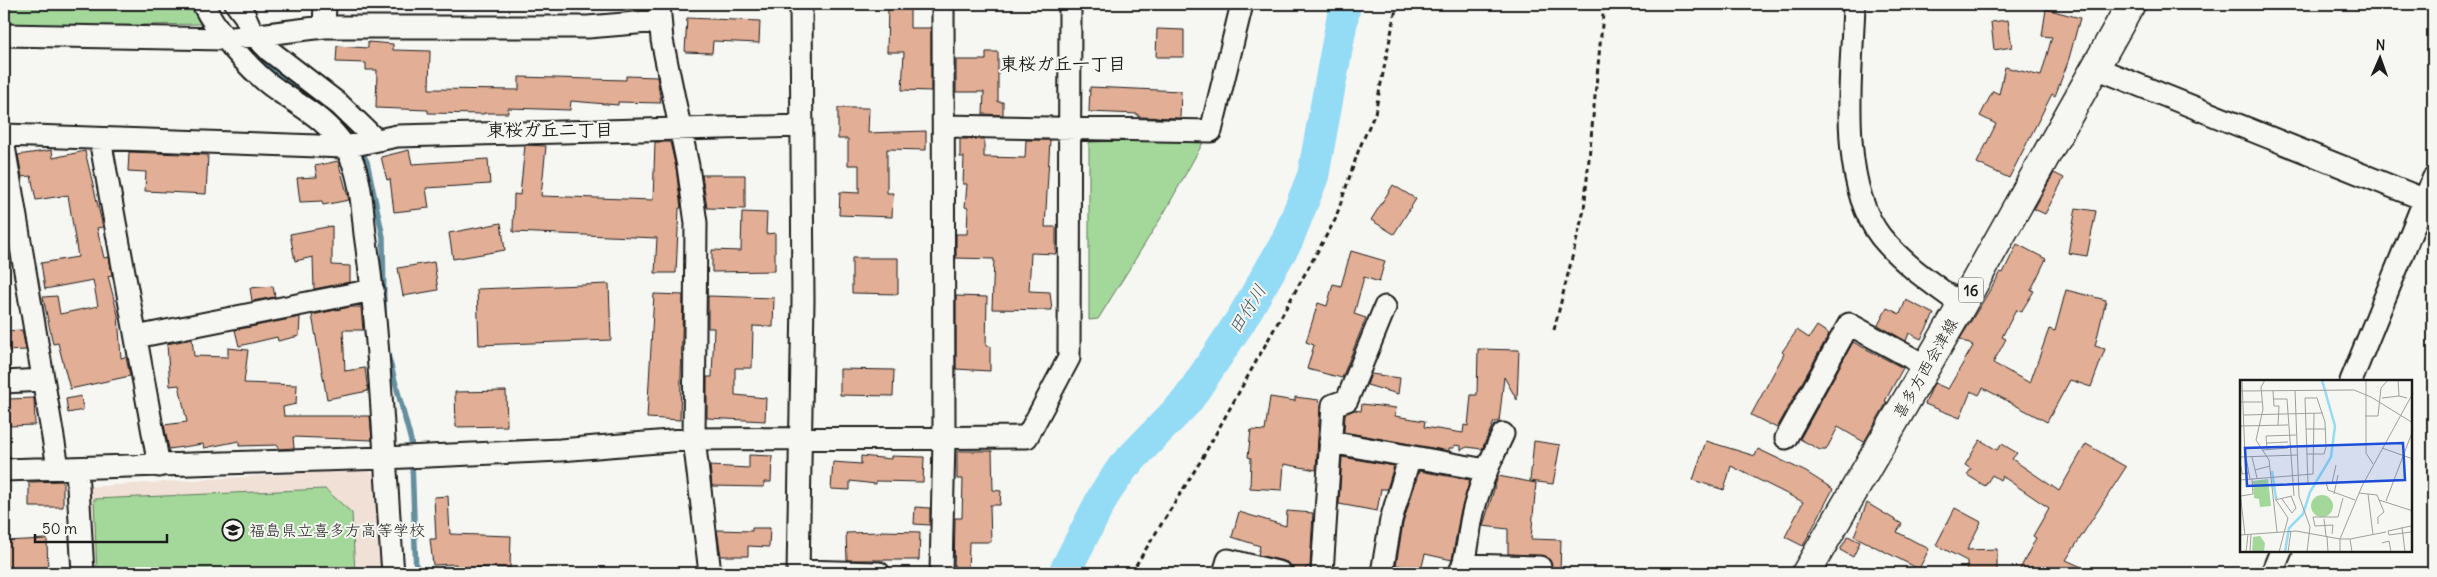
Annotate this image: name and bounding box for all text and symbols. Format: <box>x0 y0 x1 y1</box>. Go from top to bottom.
north arrow <box>2354 32 2404 82</box>
text: N <box>2375 36 2386 54</box>
district label: 東桜ガ丘一丁目 <box>1000 52 1126 75</box>
district label: 東桜ガ丘二丁目 <box>487 118 613 141</box>
road number: 16 <box>1958 278 1984 302</box>
water label: 田付川 <box>1223 280 1271 338</box>
street label: 喜多方西会津線 <box>1888 314 1962 422</box>
inset map <box>2240 380 2412 552</box>
scale bar <box>35 512 168 544</box>
school or university icon: 福島県立喜多方高等学校 <box>221 518 245 542</box>
text: 50 m <box>42 519 77 538</box>
place label: 福島県立喜多方高等学校 <box>249 520 425 540</box>

